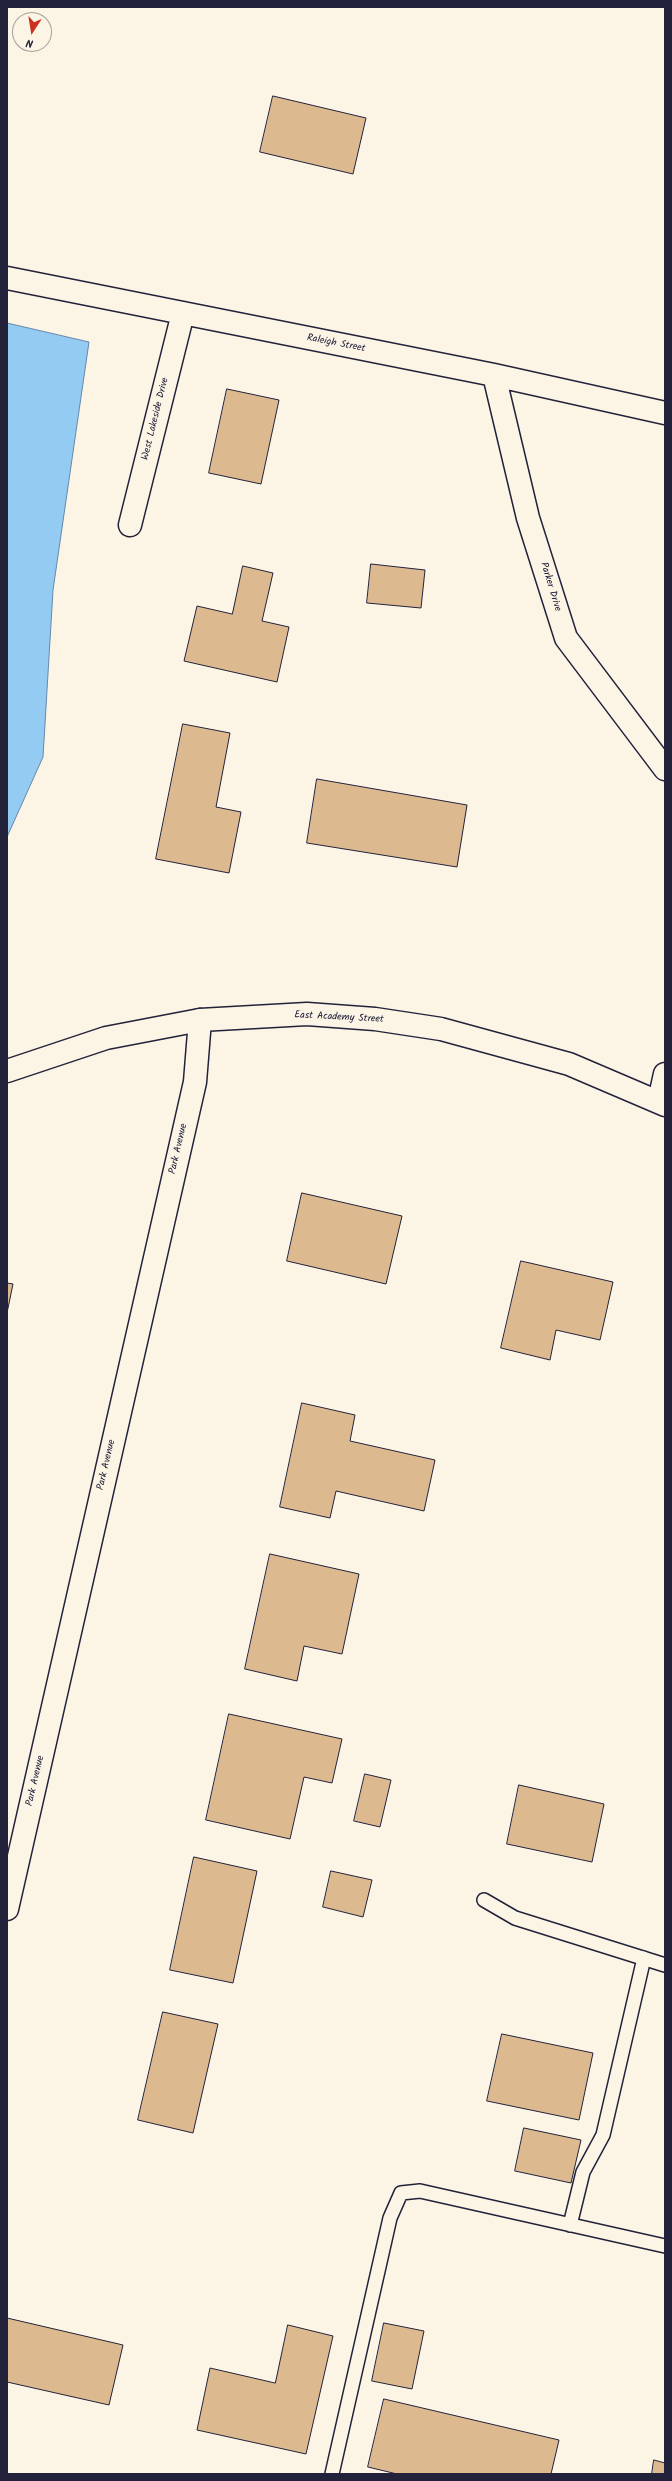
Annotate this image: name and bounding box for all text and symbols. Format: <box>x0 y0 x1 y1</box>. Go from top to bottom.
north arrow <box>12 12 52 52</box>
text: N <box>24 33 35 52</box>
street label: Raleigh Street <box>306 332 366 356</box>
street label: West Lakeside Drive <box>140 376 172 462</box>
street label: Parker Drive <box>537 561 563 613</box>
street label: East Academy Street <box>294 1010 384 1026</box>
street label: Park Avenue <box>167 1123 191 1175</box>
street label: Park Avenue <box>95 1439 119 1491</box>
street label: Park Avenue <box>24 1755 48 1807</box>

